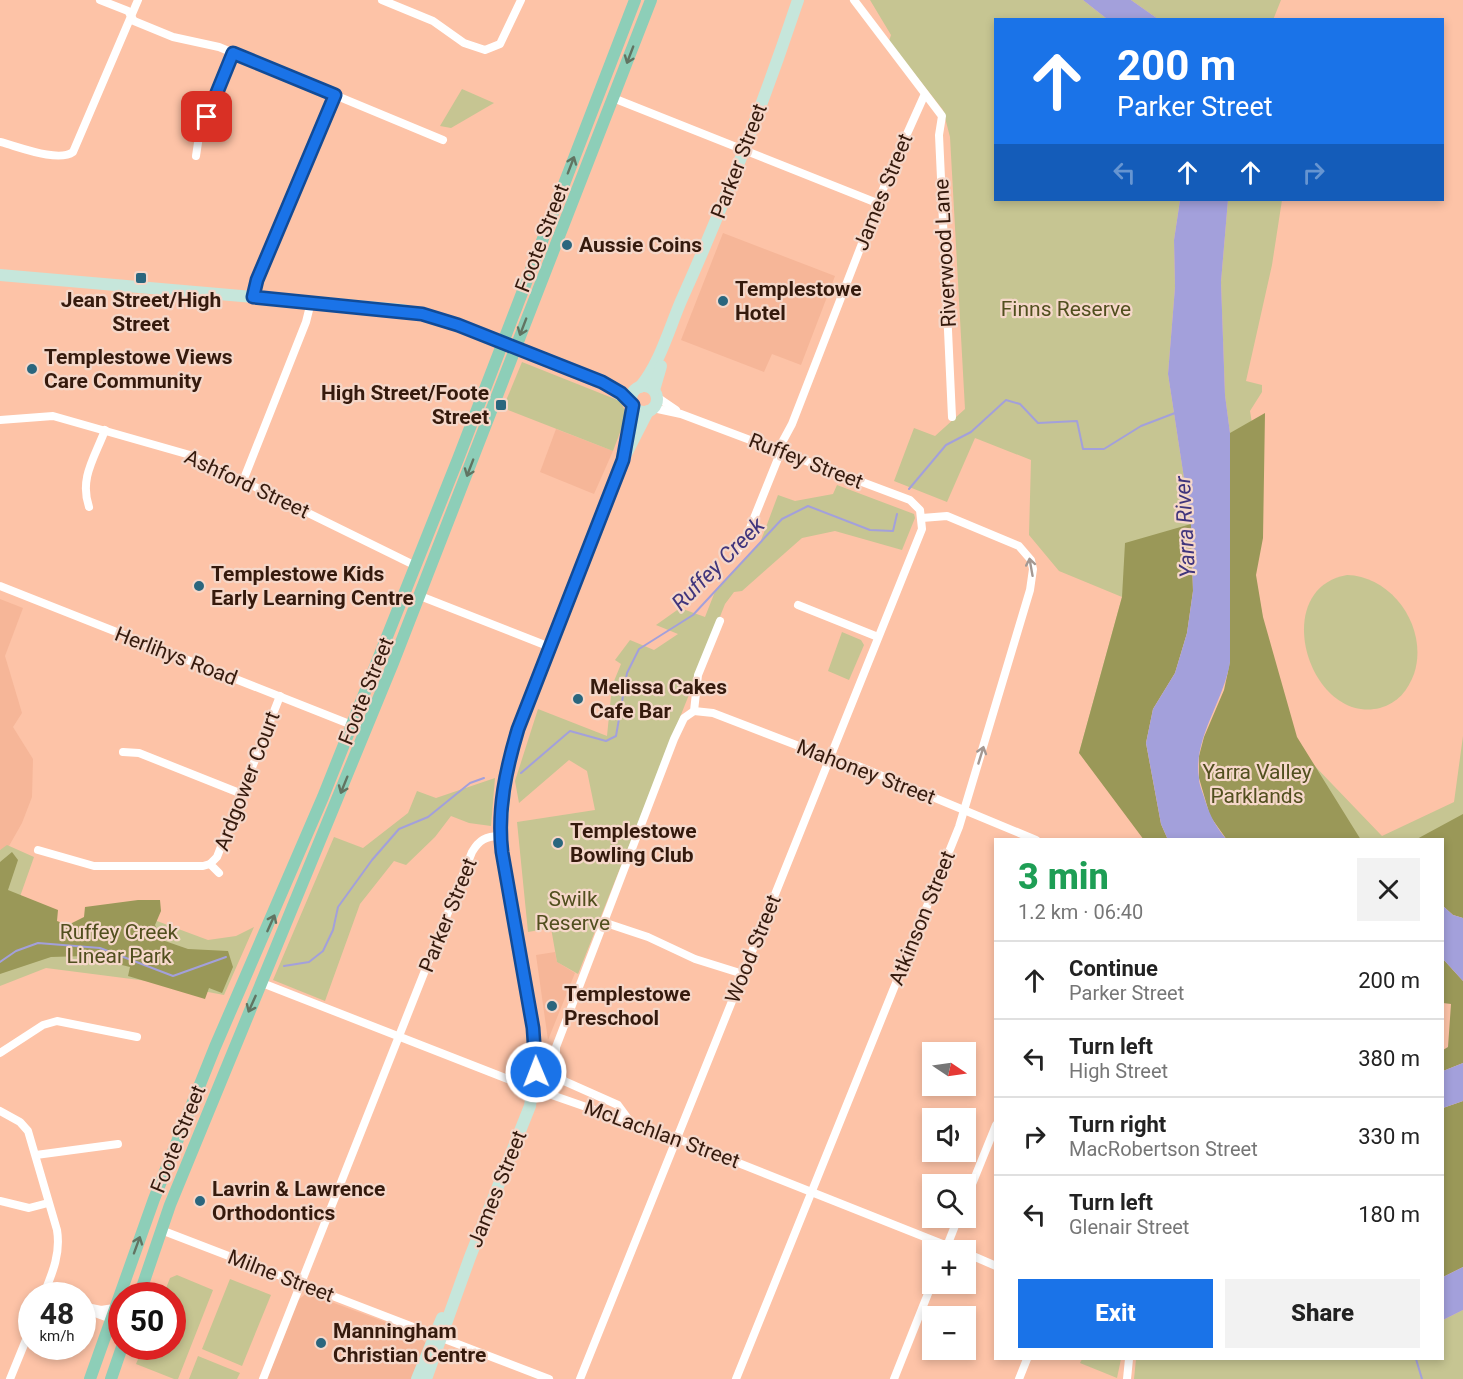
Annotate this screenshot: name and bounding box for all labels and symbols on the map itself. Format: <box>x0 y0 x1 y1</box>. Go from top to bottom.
one-way arrow <box>624 45 635 63</box>
pin <box>181 91 232 142</box>
street label: Parker Street <box>706 100 772 222</box>
street label: James Street <box>849 130 917 254</box>
one-way arrow <box>566 156 577 174</box>
street label: Riverwood Lane <box>929 178 961 328</box>
street label: Foote Street <box>510 180 574 295</box>
place label: Aussie Coins <box>579 233 702 257</box>
marker: Aussie Coins <box>560 238 574 252</box>
marker: Jean Street/High Street <box>134 271 148 285</box>
place label: Templestowe Hotel <box>735 277 862 325</box>
place label: Jean Street/High Street <box>61 288 221 336</box>
marker: Templestowe Hotel <box>716 294 730 308</box>
park label: Finns Reserve <box>1001 297 1131 321</box>
one-way arrow <box>517 317 528 336</box>
place label: Templestowe Views Care Community <box>44 345 233 393</box>
marker: Templestowe Views Care Community <box>25 362 39 376</box>
place label: High Street/Foote Street <box>321 381 489 429</box>
marker: High Street/Foote Street <box>494 398 508 412</box>
street label: Ruffey Street <box>745 428 867 494</box>
street label: Ashford Street <box>181 445 313 523</box>
one-way arrow <box>464 458 475 477</box>
water label: Yarra River <box>1170 475 1200 578</box>
water label: Ruffey Creek <box>667 512 770 615</box>
one-way arrow <box>1025 558 1036 578</box>
place label: Templestowe Kids Early Learning Centre <box>211 562 414 610</box>
marker: Templestowe Kids Early Learning Centre <box>192 579 206 593</box>
street label: Herlihys Road <box>111 622 241 690</box>
street label: Foote Street <box>334 634 399 748</box>
place label: Melissa Cakes Cafe Bar <box>590 675 727 723</box>
marker: Melissa Cakes Cafe Bar <box>571 692 585 706</box>
street label: Ardgower Court <box>209 708 285 854</box>
street label: Mahoney Street <box>793 735 939 809</box>
one-way arrow <box>976 746 987 765</box>
park label: Yarra Valley Parklands <box>1202 760 1312 808</box>
one-way arrow <box>338 775 349 794</box>
place label: Templestowe Bowling Club <box>570 819 697 867</box>
marker: Templestowe Bowling Club <box>551 836 565 850</box>
street label: Atkinson Street <box>884 847 960 989</box>
street label: Parker Street <box>414 854 482 976</box>
park label: Swilk Reserve <box>536 887 610 935</box>
street label: Wood Street <box>720 891 786 1007</box>
one-way arrow <box>265 914 277 932</box>
park label: Ruffey Creek Linear Park <box>60 920 179 968</box>
place label: Templestowe Preschool <box>564 982 691 1030</box>
one-way arrow <box>246 994 258 1012</box>
marker: Templestowe Preschool <box>545 999 559 1013</box>
position arrow <box>504 1040 568 1104</box>
north arrow <box>922 1042 976 1096</box>
street label: Foote Street <box>146 1082 211 1196</box>
street label: McLachlan Street <box>581 1095 743 1173</box>
street label: James Street <box>463 1127 531 1251</box>
place label: Lavrin & Lawrence Orthodontics <box>212 1177 385 1225</box>
marker: Lavrin & Lawrence Orthodontics <box>193 1194 207 1208</box>
one-way arrow <box>132 1236 143 1255</box>
street label: Milne Street <box>224 1245 338 1307</box>
speed limit sign: 50 <box>108 1282 186 1360</box>
place label: Manningham Christian Centre <box>333 1319 486 1367</box>
marker: Manningham Christian Centre <box>314 1336 328 1350</box>

